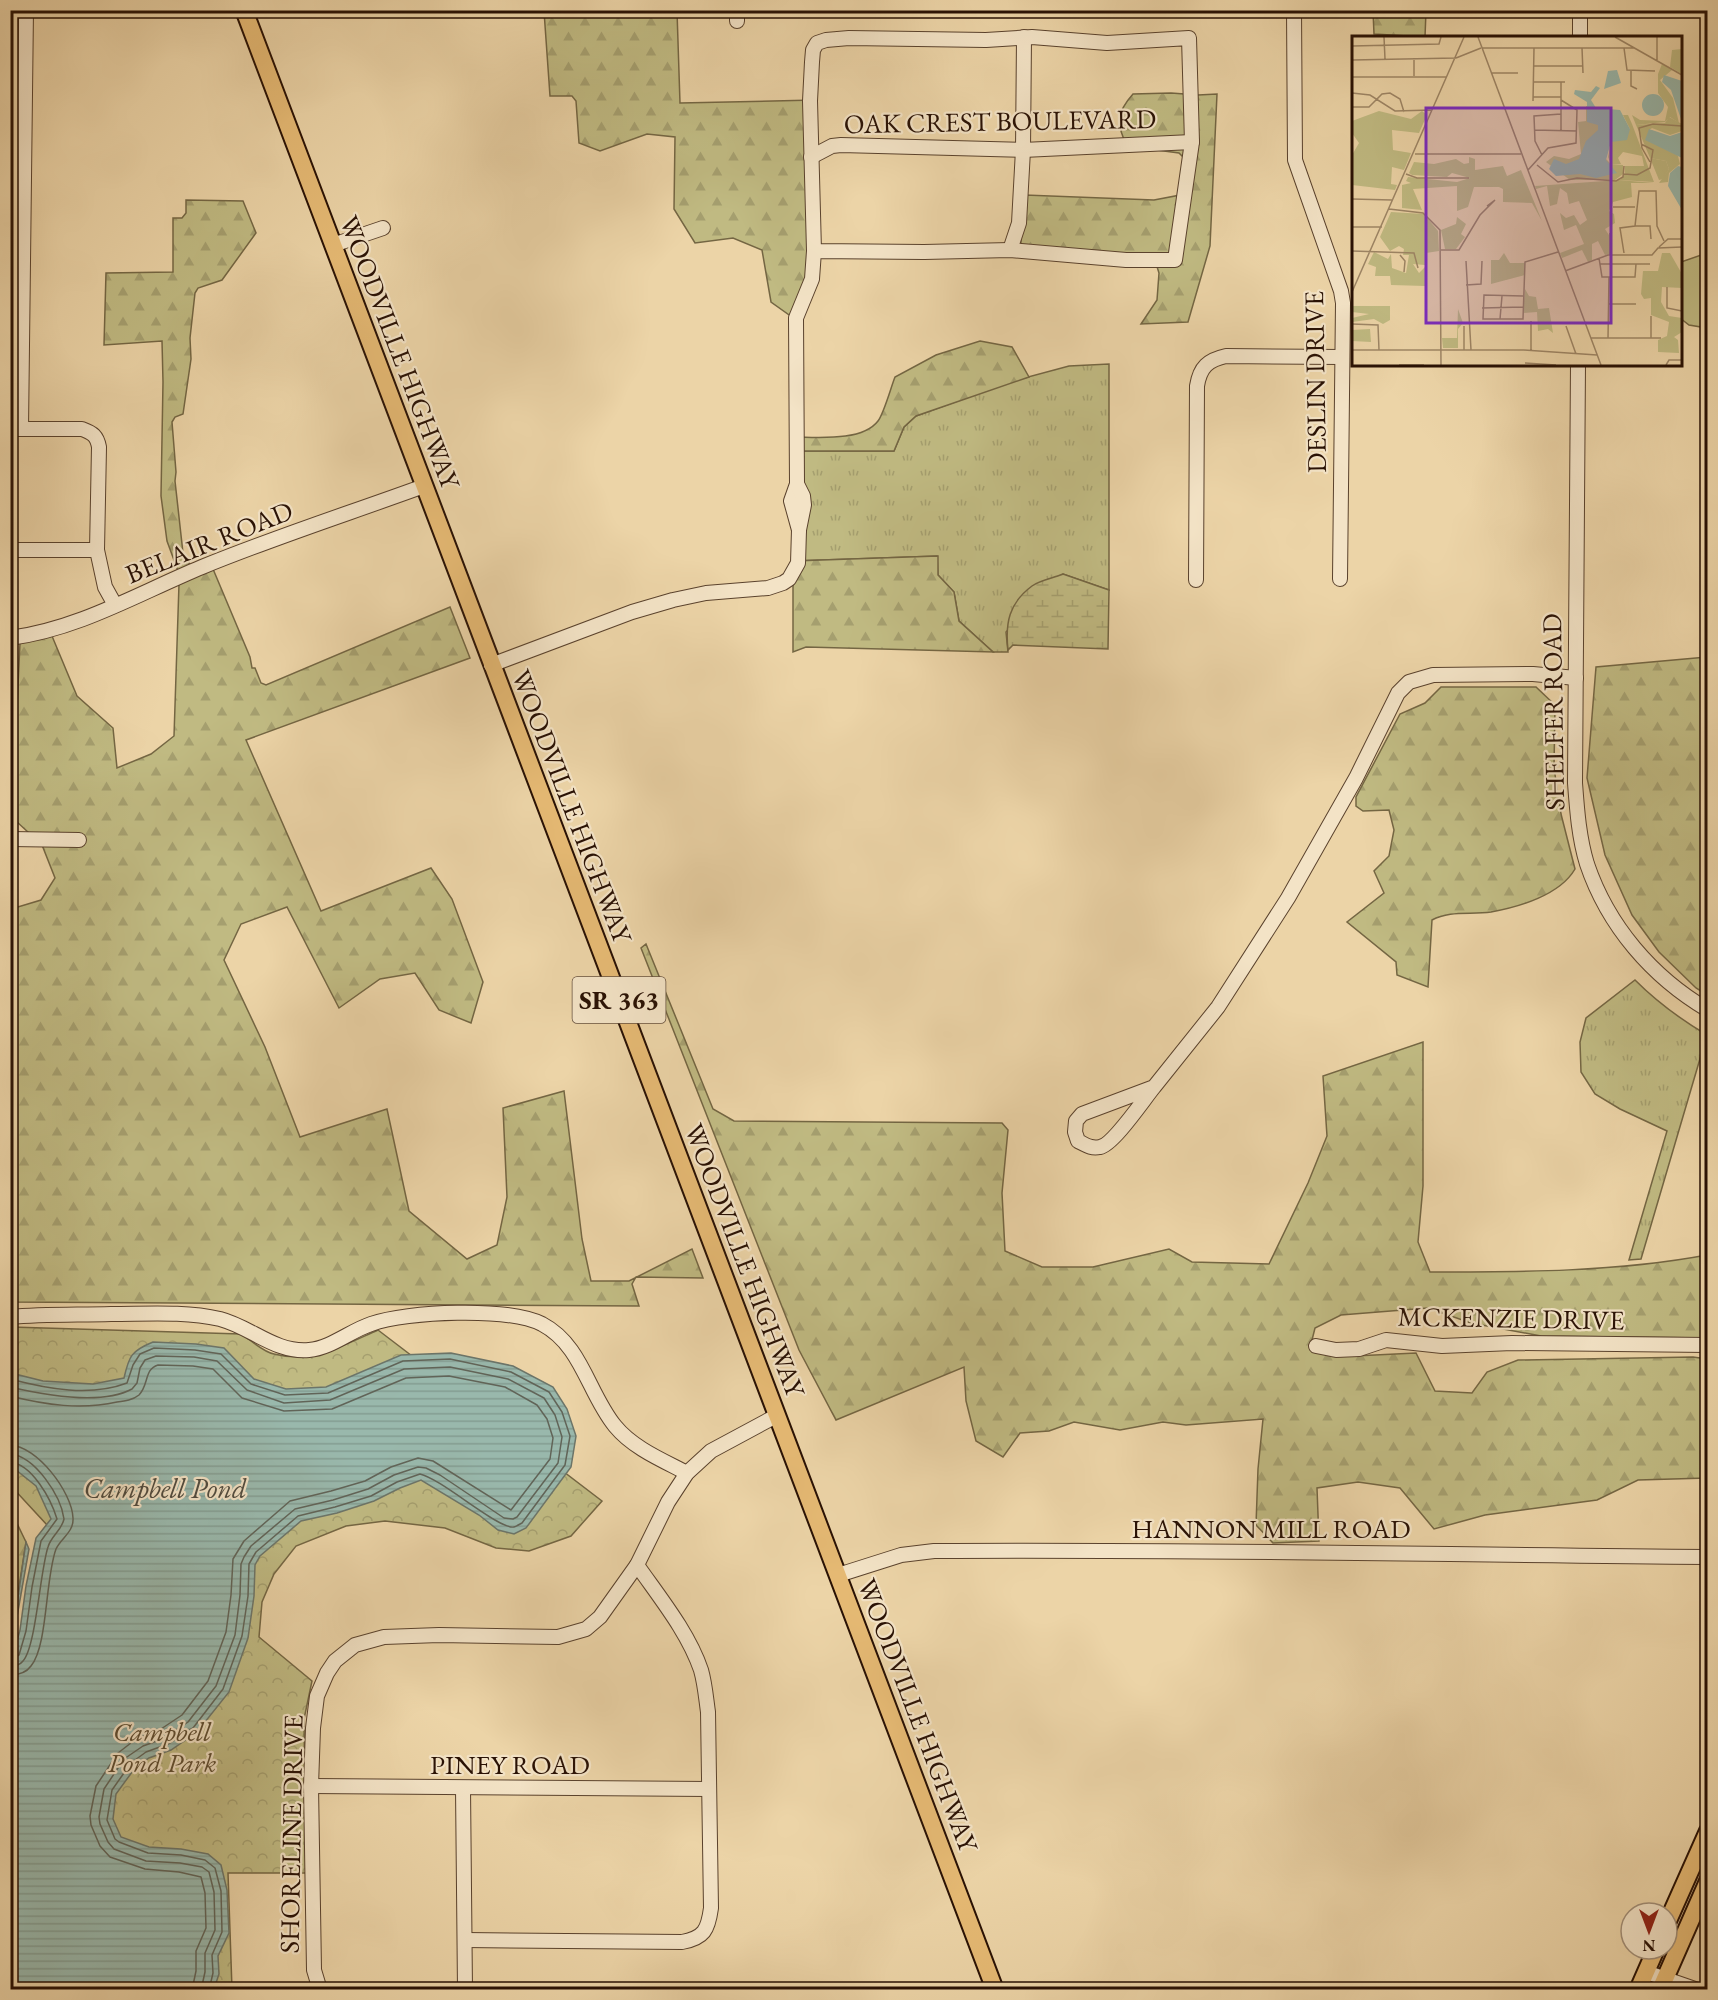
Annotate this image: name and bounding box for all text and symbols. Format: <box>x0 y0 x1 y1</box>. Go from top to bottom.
inset map <box>1352 36 1682 366</box>
street label: OAK CREST BOULEVARD <box>844 101 1156 141</box>
street label: WOODVILLE HIGHWAY <box>332 210 469 495</box>
street label: DESLIN DRIVE <box>1296 291 1334 473</box>
street label: BELAIR ROAD <box>120 493 298 591</box>
street label: SHELFER ROAD <box>1534 613 1572 811</box>
street label: WOODVILLE HIGHWAY <box>504 664 641 949</box>
road number: SR 363 <box>572 977 666 1023</box>
street label: WOODVILLE HIGHWAY <box>677 1118 814 1403</box>
street label: MCKENZIE DRIVE <box>1397 1299 1625 1337</box>
water label: Campbell Pond <box>84 1470 247 1506</box>
street label: HANNON MILL ROAD <box>1131 1511 1411 1546</box>
street label: WOODVILLE HIGHWAY <box>850 1573 987 1858</box>
park label: Campbell Pond Park <box>108 1714 216 1780</box>
street label: SHORELINE DRIVE <box>271 1714 311 1954</box>
street label: PINEY ROAD <box>430 1747 590 1782</box>
north arrow <box>1619 1901 1679 1961</box>
text: N <box>1642 1935 1655 1956</box>

